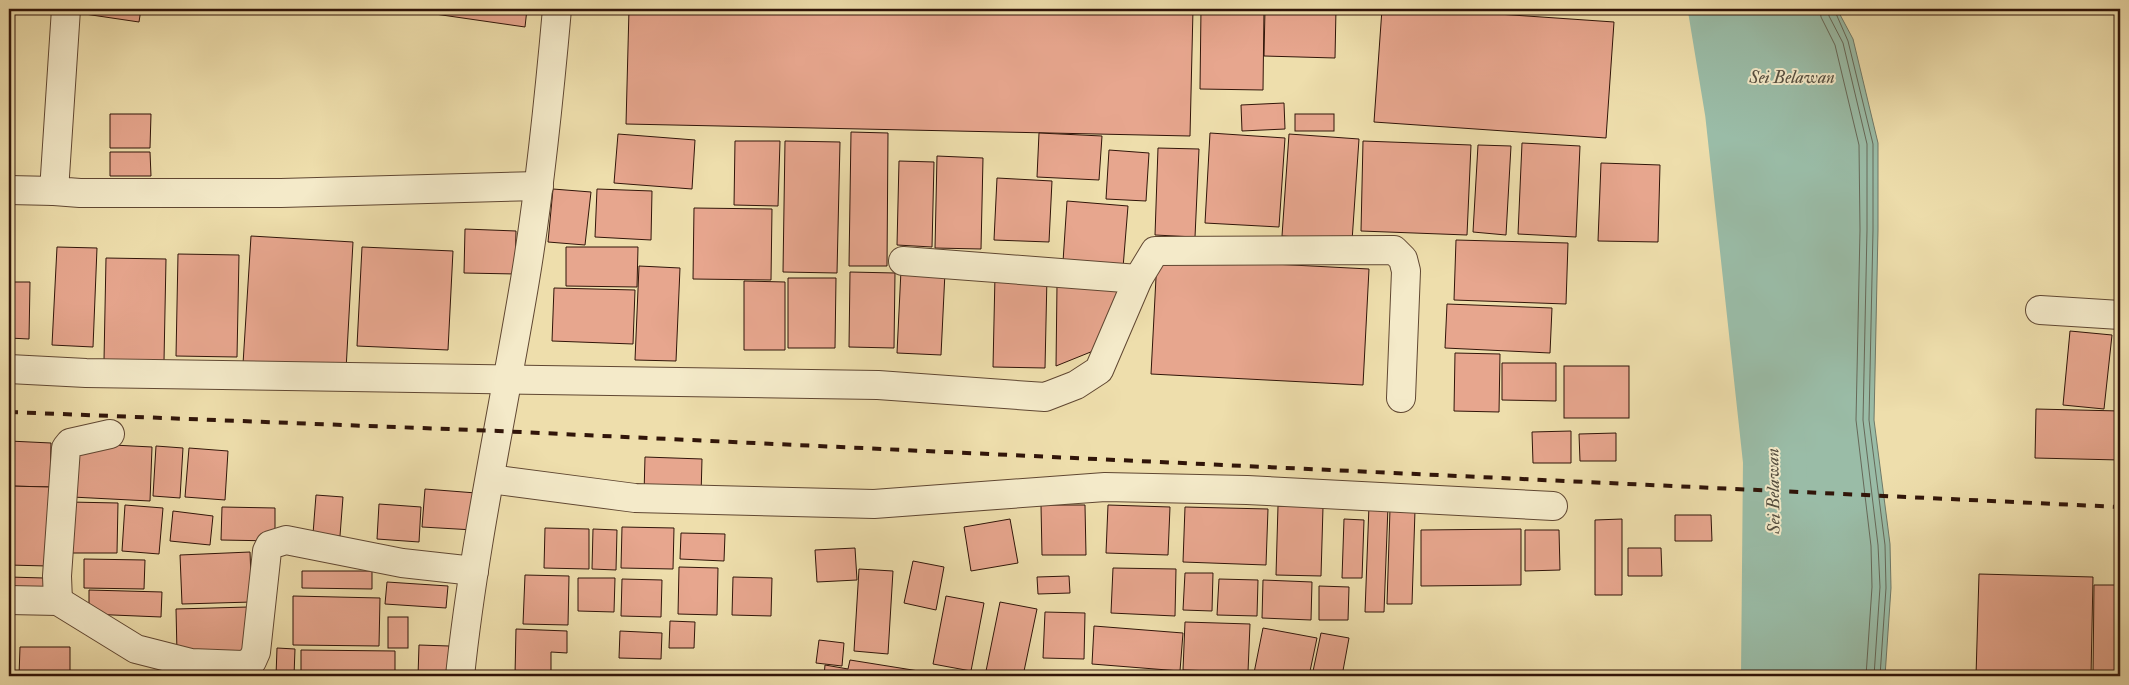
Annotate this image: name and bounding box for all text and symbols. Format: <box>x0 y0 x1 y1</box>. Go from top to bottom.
water label: Sei Belawan <box>1748 66 1835 89</box>
water label: Sei Belawan <box>1761 448 1786 535</box>

